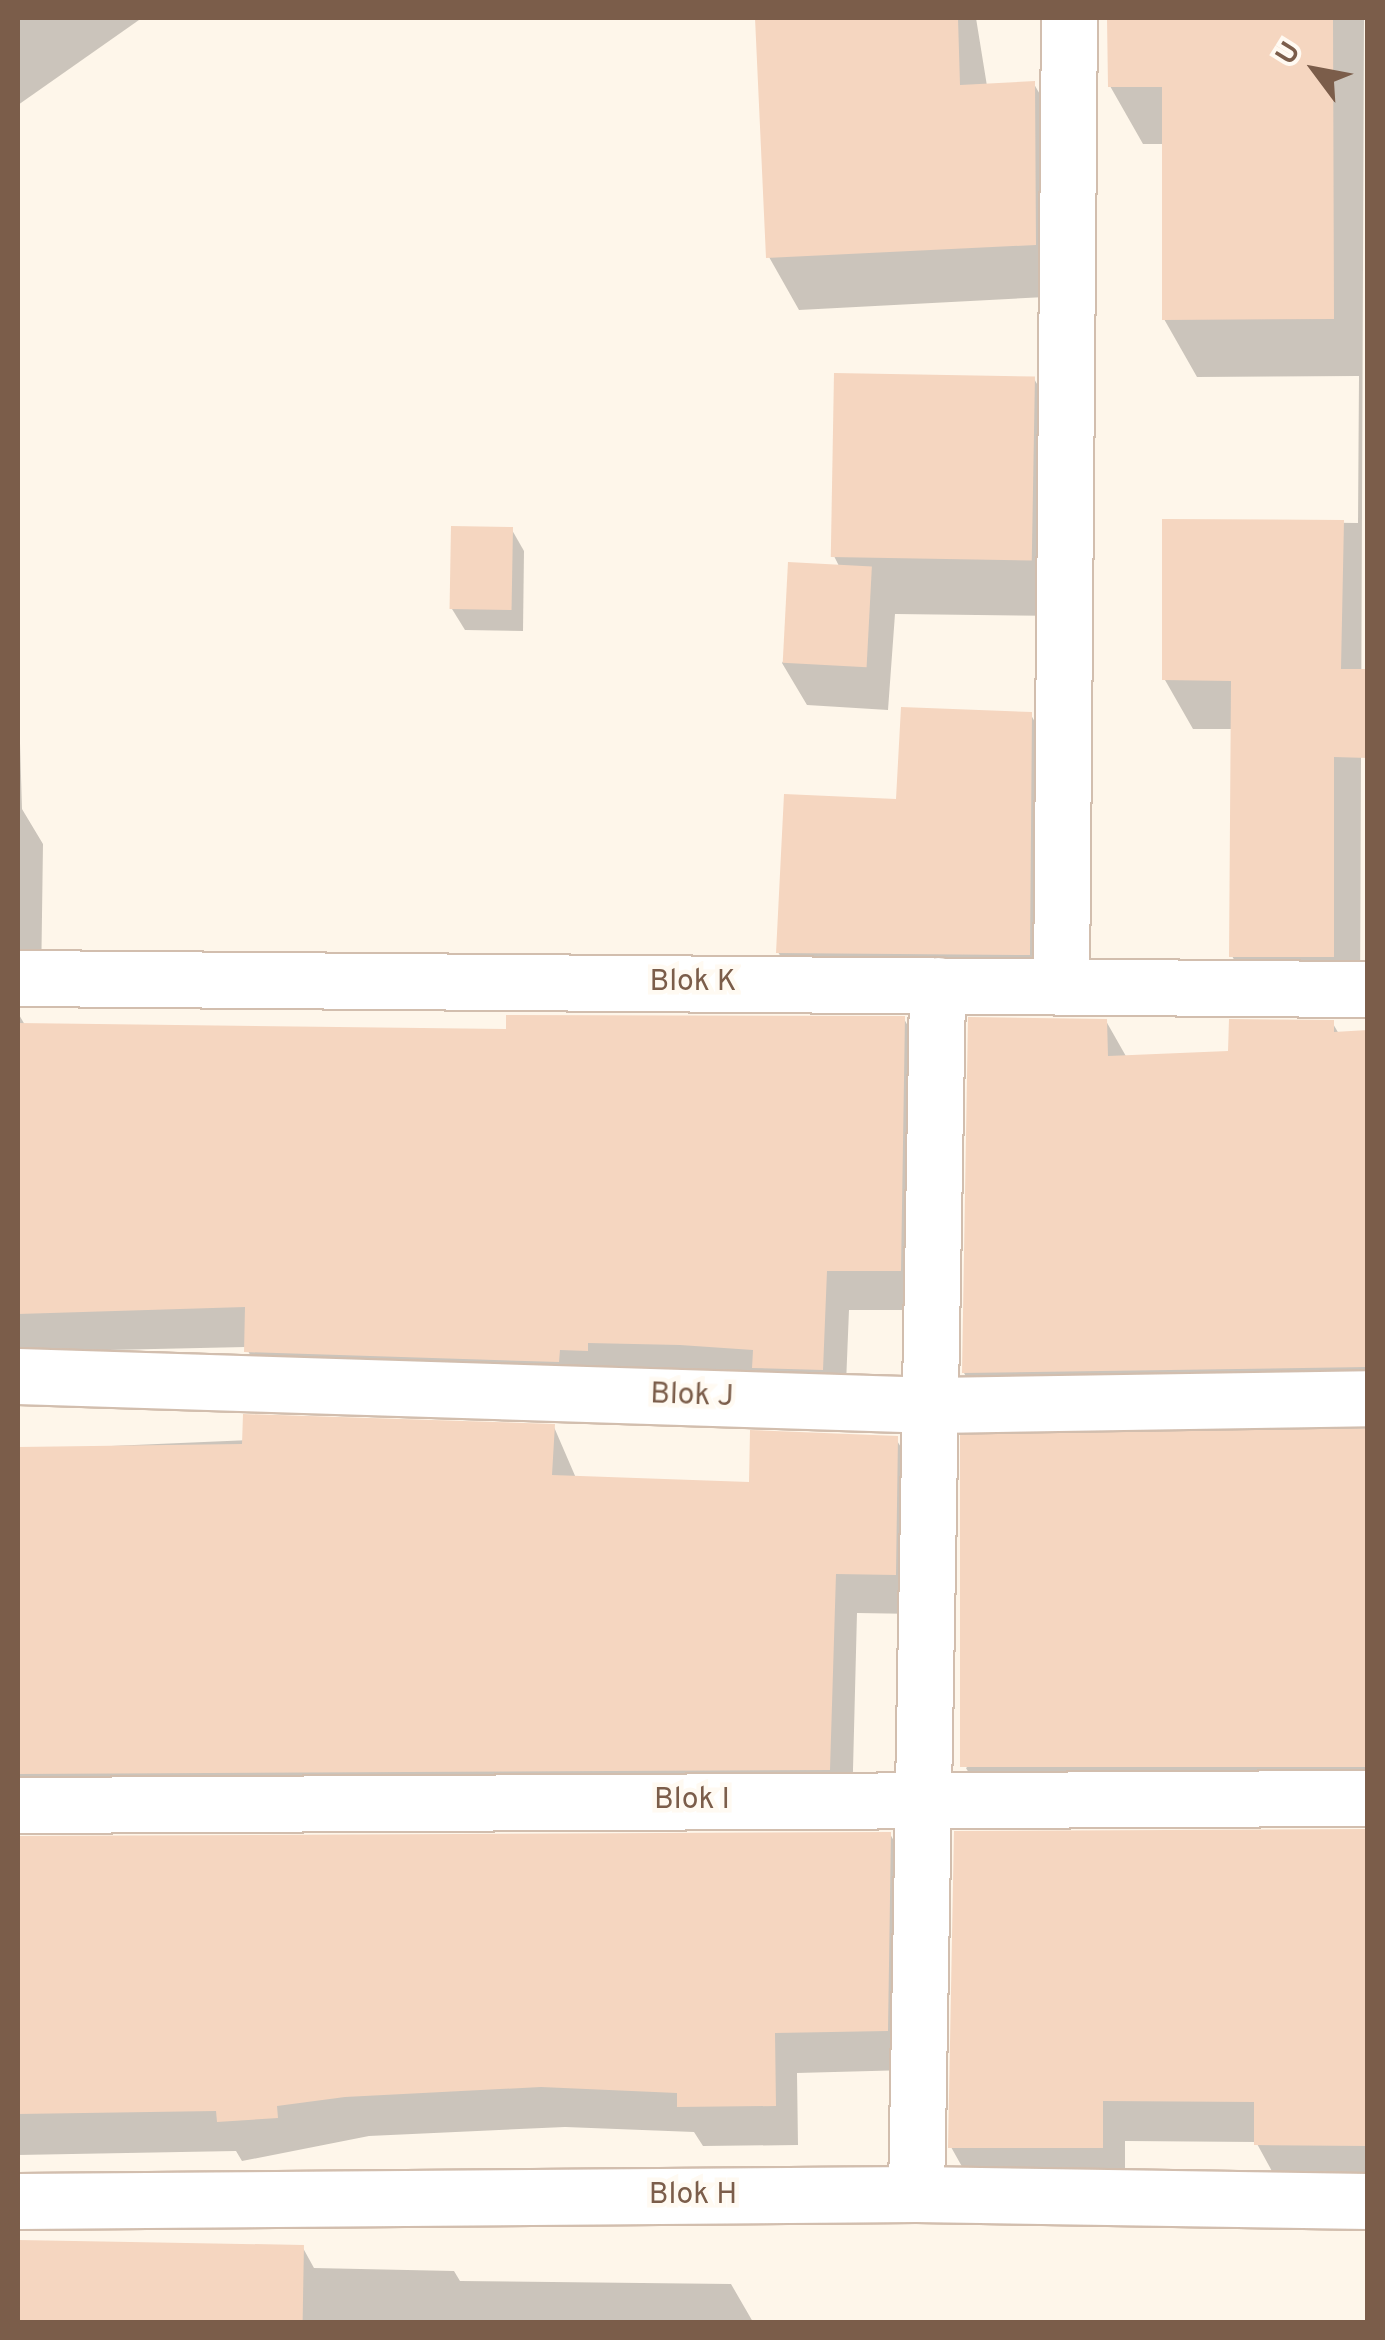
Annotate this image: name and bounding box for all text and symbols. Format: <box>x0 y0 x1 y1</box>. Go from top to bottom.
north arrow <box>1265 20 1365 120</box>
text: U <box>1269 36 1310 72</box>
street label: Blok K <box>649 965 737 1001</box>
street label: Blok J <box>650 1378 734 1416</box>
street label: Blok I <box>654 1783 730 1819</box>
street label: Blok H <box>649 2178 737 2214</box>

